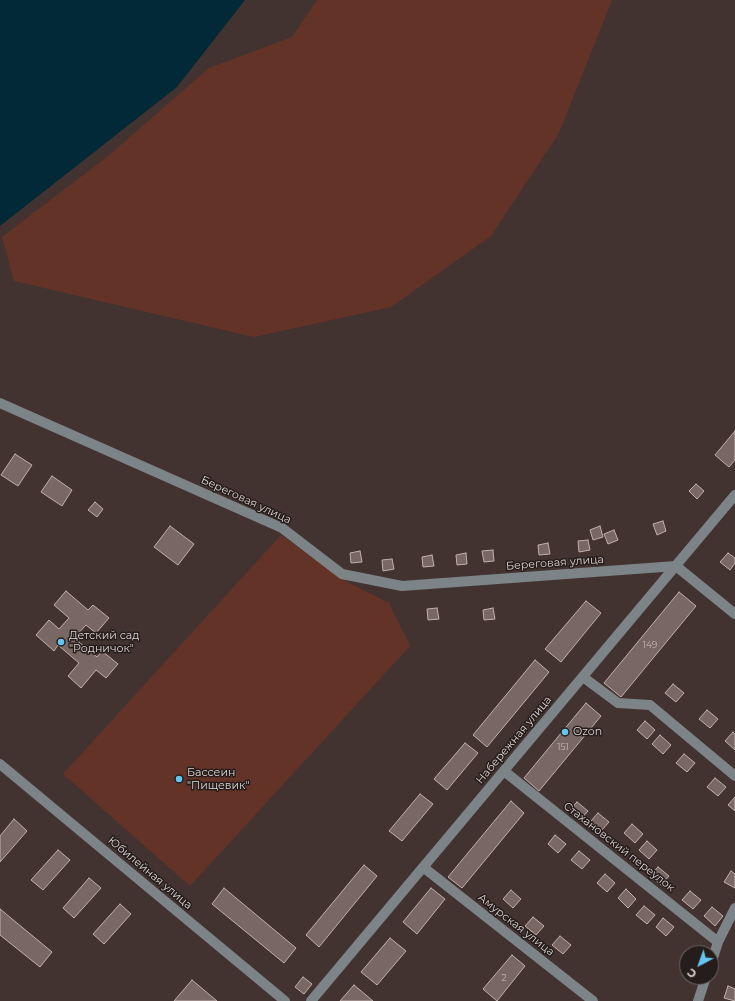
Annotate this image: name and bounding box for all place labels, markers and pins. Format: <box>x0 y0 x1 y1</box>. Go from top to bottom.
place label: Детский сад "Родничок" <box>69 629 139 655</box>
marker: Детский сад "Родничок" <box>56 637 66 647</box>
place label: Ozon <box>573 725 602 739</box>
marker: Ozon <box>560 727 570 737</box>
place label: Бассеин "Пищевик" <box>187 766 250 792</box>
marker: Бассеин "Пищевик" <box>174 774 184 784</box>

